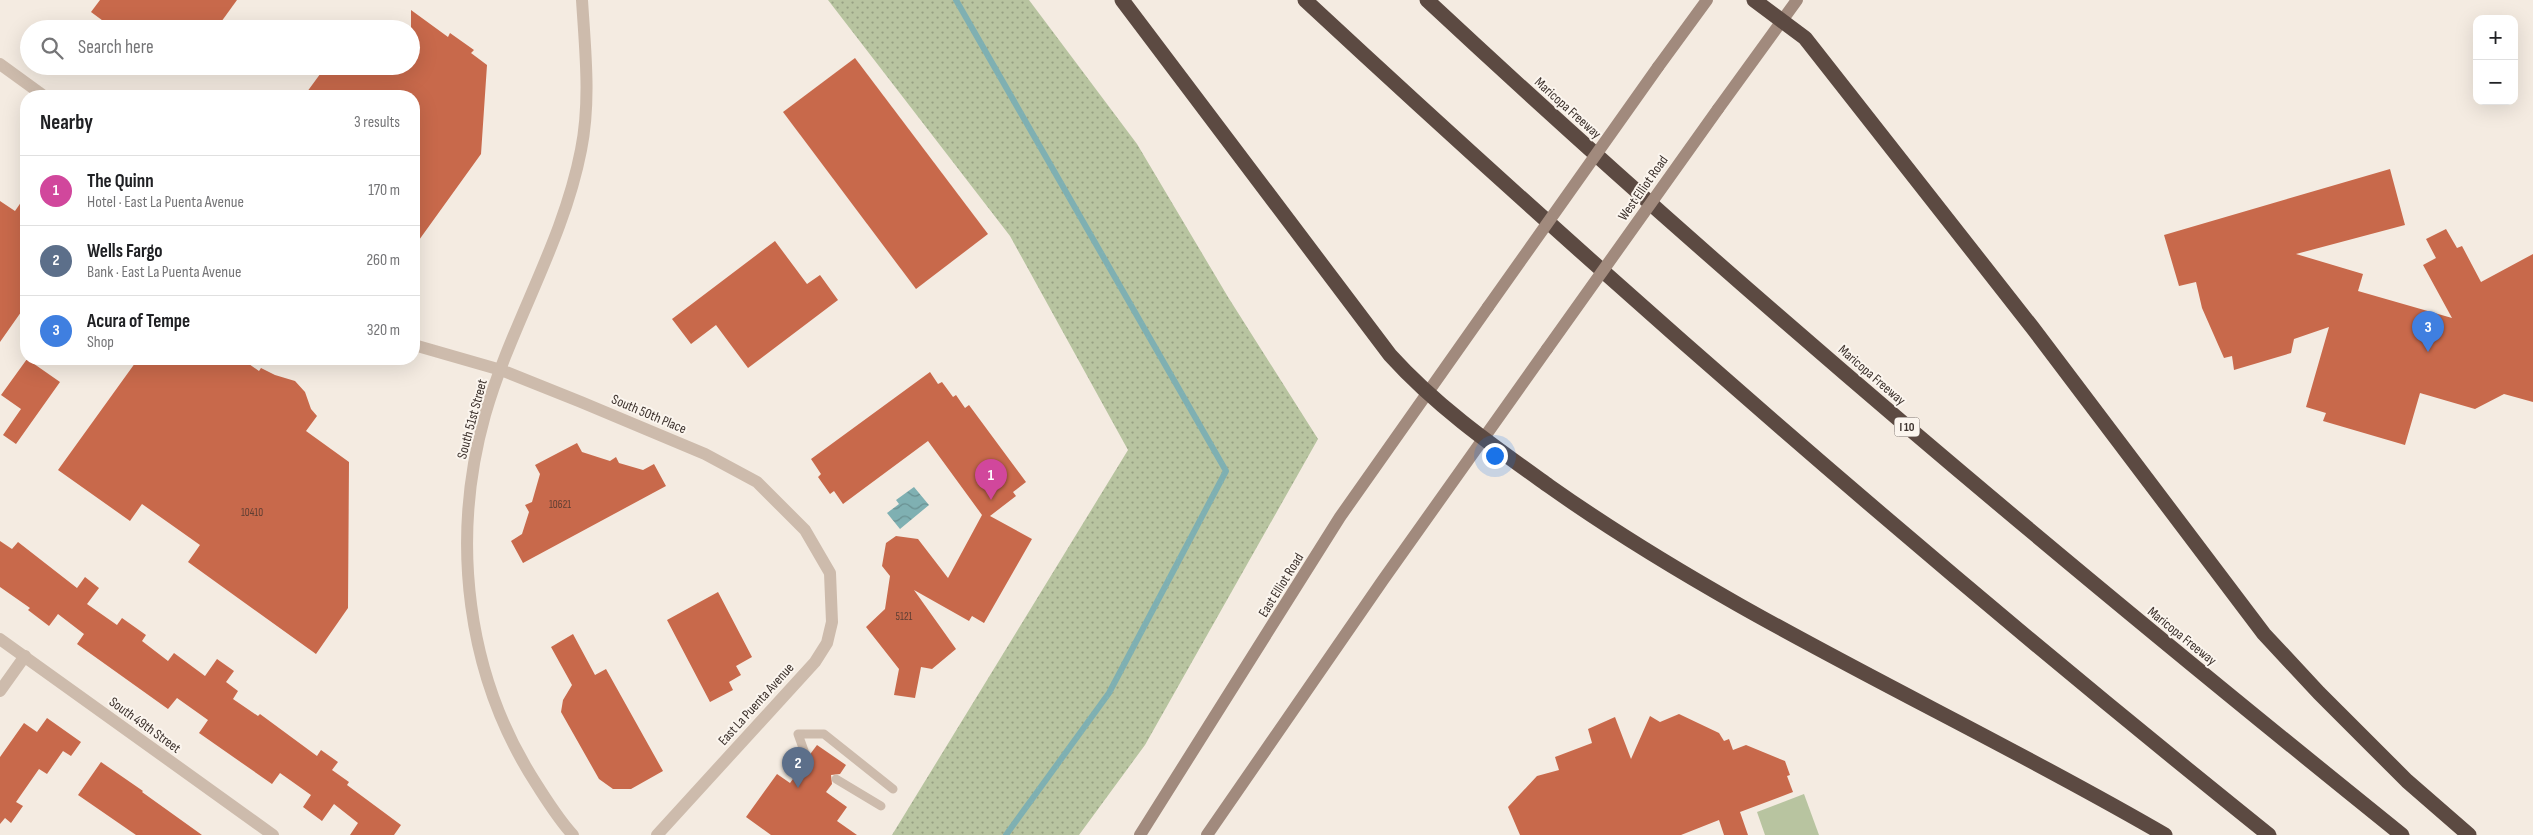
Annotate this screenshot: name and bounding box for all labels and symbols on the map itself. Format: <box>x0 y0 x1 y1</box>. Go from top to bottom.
street label: Maricopa Freeway <box>1531 74 1605 143</box>
street label: West Elliot Road <box>1614 152 1672 224</box>
pin: 3 <box>2412 311 2444 352</box>
street label: Maricopa Freeway <box>1835 341 1910 409</box>
street label: South 51st Street <box>453 377 491 461</box>
street label: South 50th Place <box>609 391 689 437</box>
road number: I 10 <box>1894 418 1920 437</box>
your location <box>1482 443 1508 469</box>
pin: 1 <box>975 459 1007 500</box>
house number: 10621 <box>549 498 571 511</box>
house number: 10410 <box>241 506 263 519</box>
street label: East Elliot Road <box>1255 550 1307 620</box>
street label: Maricopa Freeway <box>2144 603 2220 669</box>
house number: 5121 <box>896 610 913 623</box>
street label: East La Puenta Avenue <box>715 659 797 749</box>
street label: South 49th Street <box>106 693 184 757</box>
pin: 2 <box>782 747 814 788</box>

